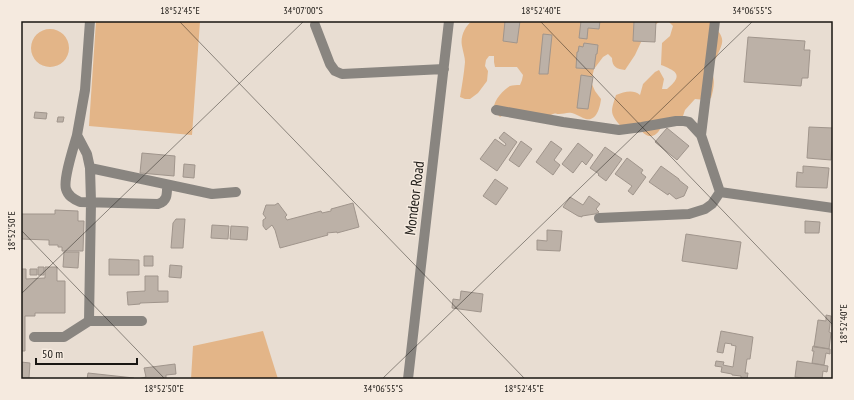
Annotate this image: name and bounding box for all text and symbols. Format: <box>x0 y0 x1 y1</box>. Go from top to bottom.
text: 18°52'45"E <box>160 4 200 17</box>
text: 34°07'00"S <box>283 4 323 17</box>
text: 18°52'40"E <box>521 4 561 17</box>
text: 34°06'55"S <box>732 4 772 17</box>
street label: Mondeor Road <box>400 160 428 236</box>
text: 18°52'50"E <box>5 211 18 251</box>
text: 18°52'40"E <box>837 304 850 344</box>
scale bar <box>36 340 137 366</box>
text: 50 m <box>42 346 63 361</box>
text: 18°52'50"E <box>144 382 184 395</box>
text: 34°06'55"S <box>363 382 403 395</box>
text: 18°52'45"E <box>504 382 544 395</box>

